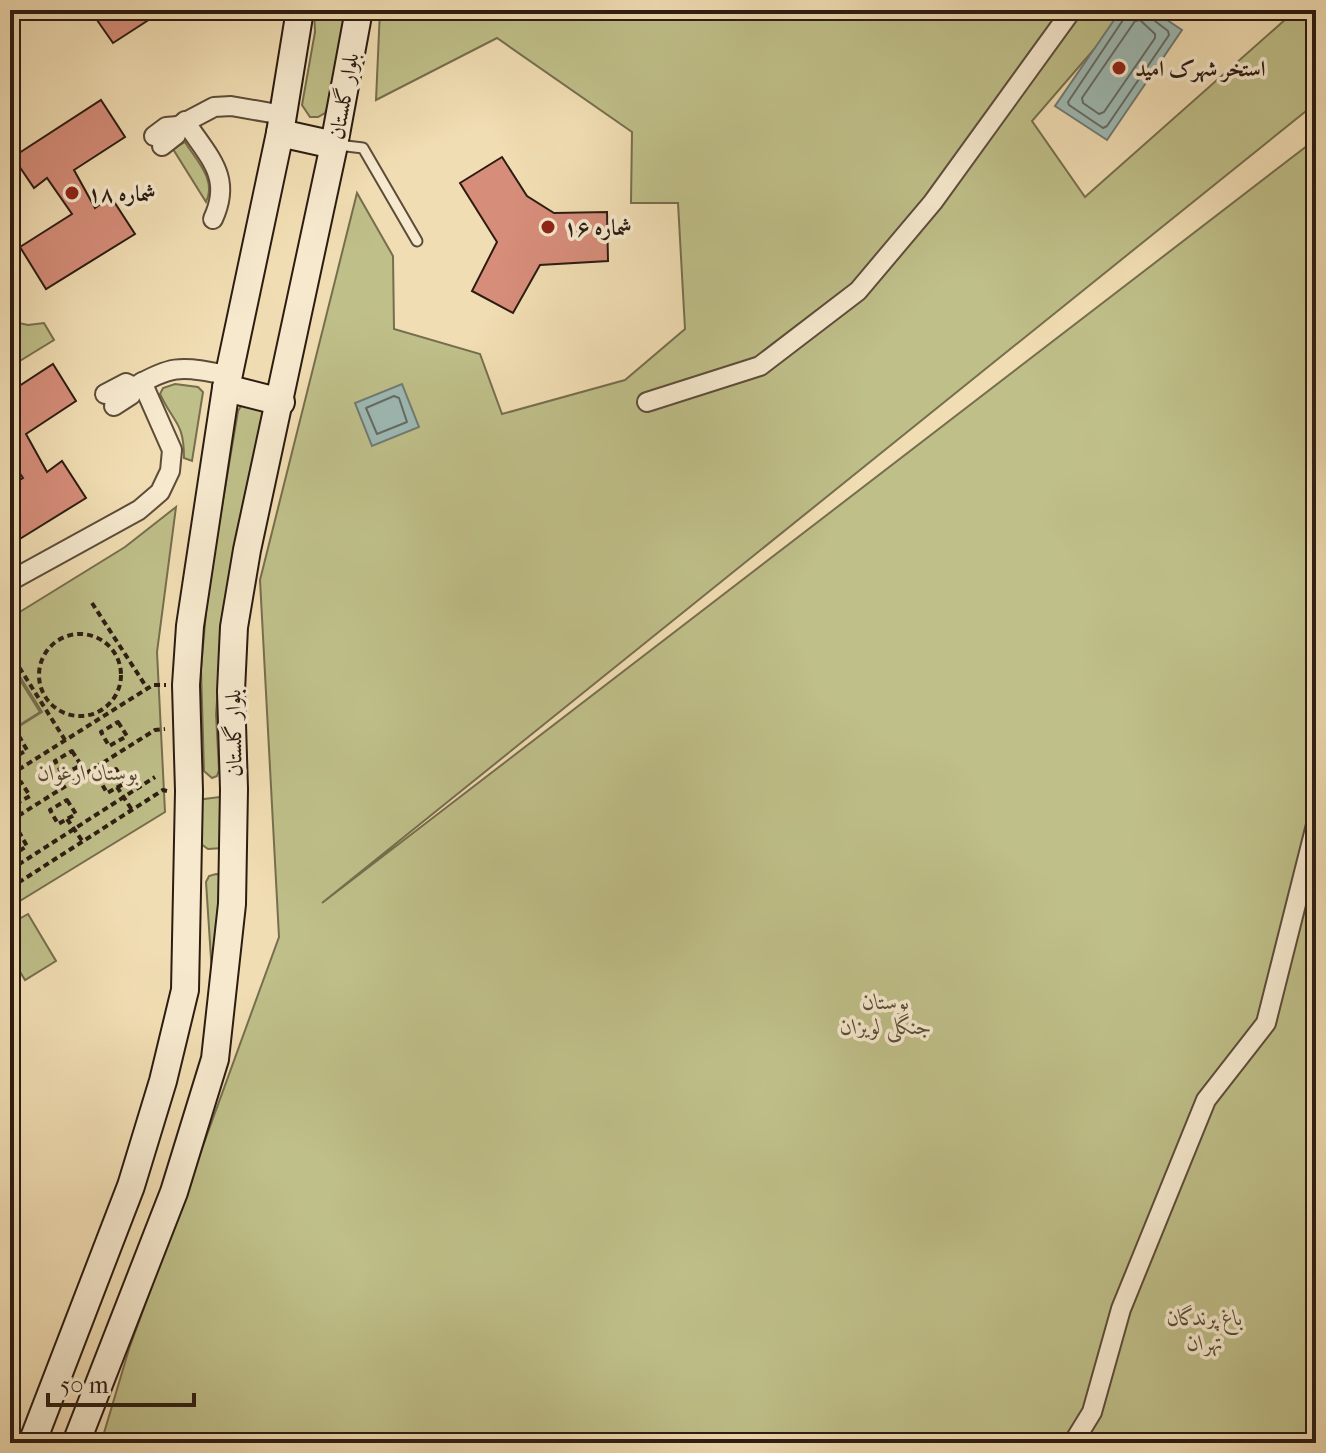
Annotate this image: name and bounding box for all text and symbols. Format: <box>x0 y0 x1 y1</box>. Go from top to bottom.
street label: بلوار گلستان <box>323 51 364 142</box>
place label: استخر شهرک امید <box>1135 56 1266 83</box>
marker: استخر شهرک امید <box>1110 59 1128 77</box>
place label: شماره ۱۸ <box>88 181 156 207</box>
marker: شماره ۱۸ <box>63 184 81 202</box>
place label: شماره ۱۶ <box>564 215 632 241</box>
marker: شماره ۱۶ <box>539 218 557 236</box>
street label: بلوار گلستان <box>219 689 248 777</box>
park label: بوستان ارغوان <box>37 760 139 786</box>
park label: بوستان جنگلی لویزان <box>840 989 932 1043</box>
park label: باغ پرندگان تهران <box>1167 1304 1243 1357</box>
scale bar <box>48 1357 194 1407</box>
text: 50 m <box>60 1371 109 1399</box>

